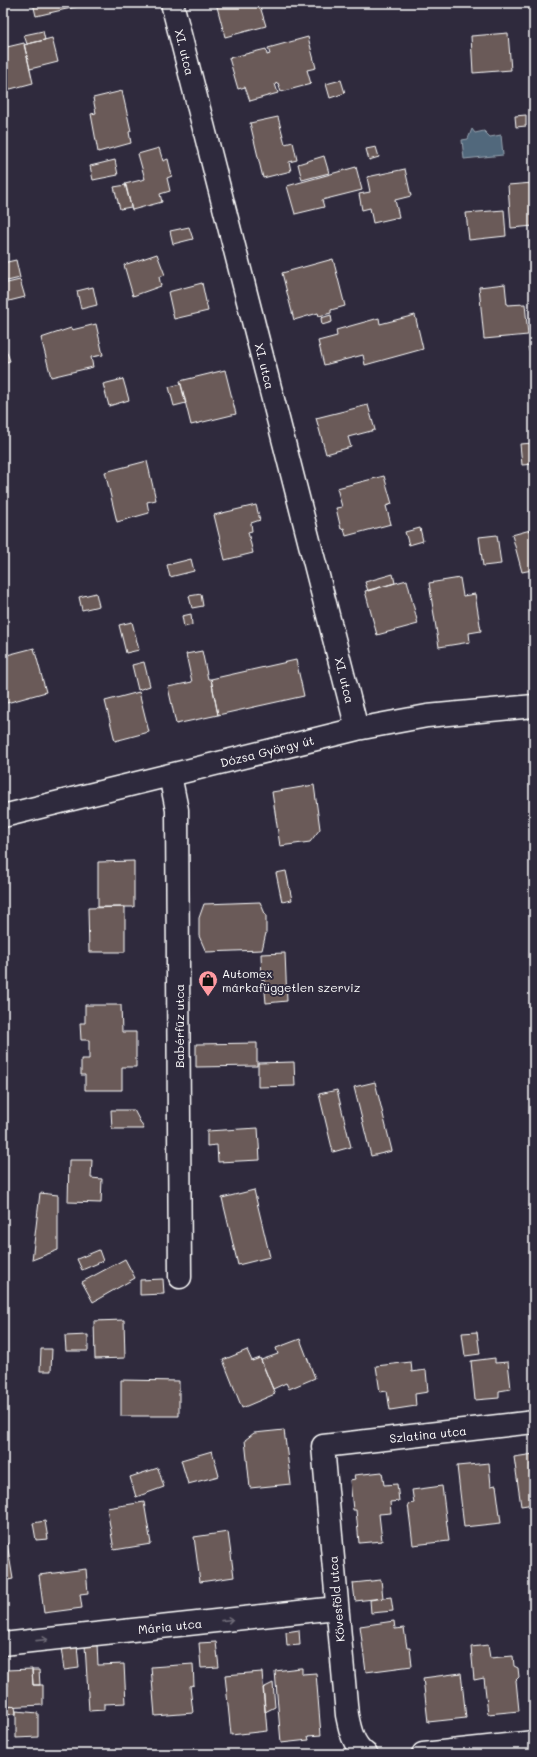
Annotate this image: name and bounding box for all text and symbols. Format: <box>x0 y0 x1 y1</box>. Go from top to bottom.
street label: XI. utca <box>172 27 198 77</box>
street label: XI. utca <box>252 341 278 391</box>
street label: XI. utca <box>332 655 358 705</box>
street label: Dózsa György út <box>218 732 316 770</box>
place label: Automex márkafüggetlen szerviz <box>222 965 361 995</box>
shop icon: Automex márkafüggetlen szerviz <box>197 969 219 997</box>
street label: Babérfűz utca <box>171 984 187 1068</box>
street label: Szlatina utca <box>389 1422 467 1446</box>
street label: Kövesföld utca <box>324 1555 348 1643</box>
street label: Mária utca <box>137 1615 203 1637</box>
one-way arrow <box>220 1616 233 1624</box>
one-way arrow <box>35 1636 48 1644</box>

